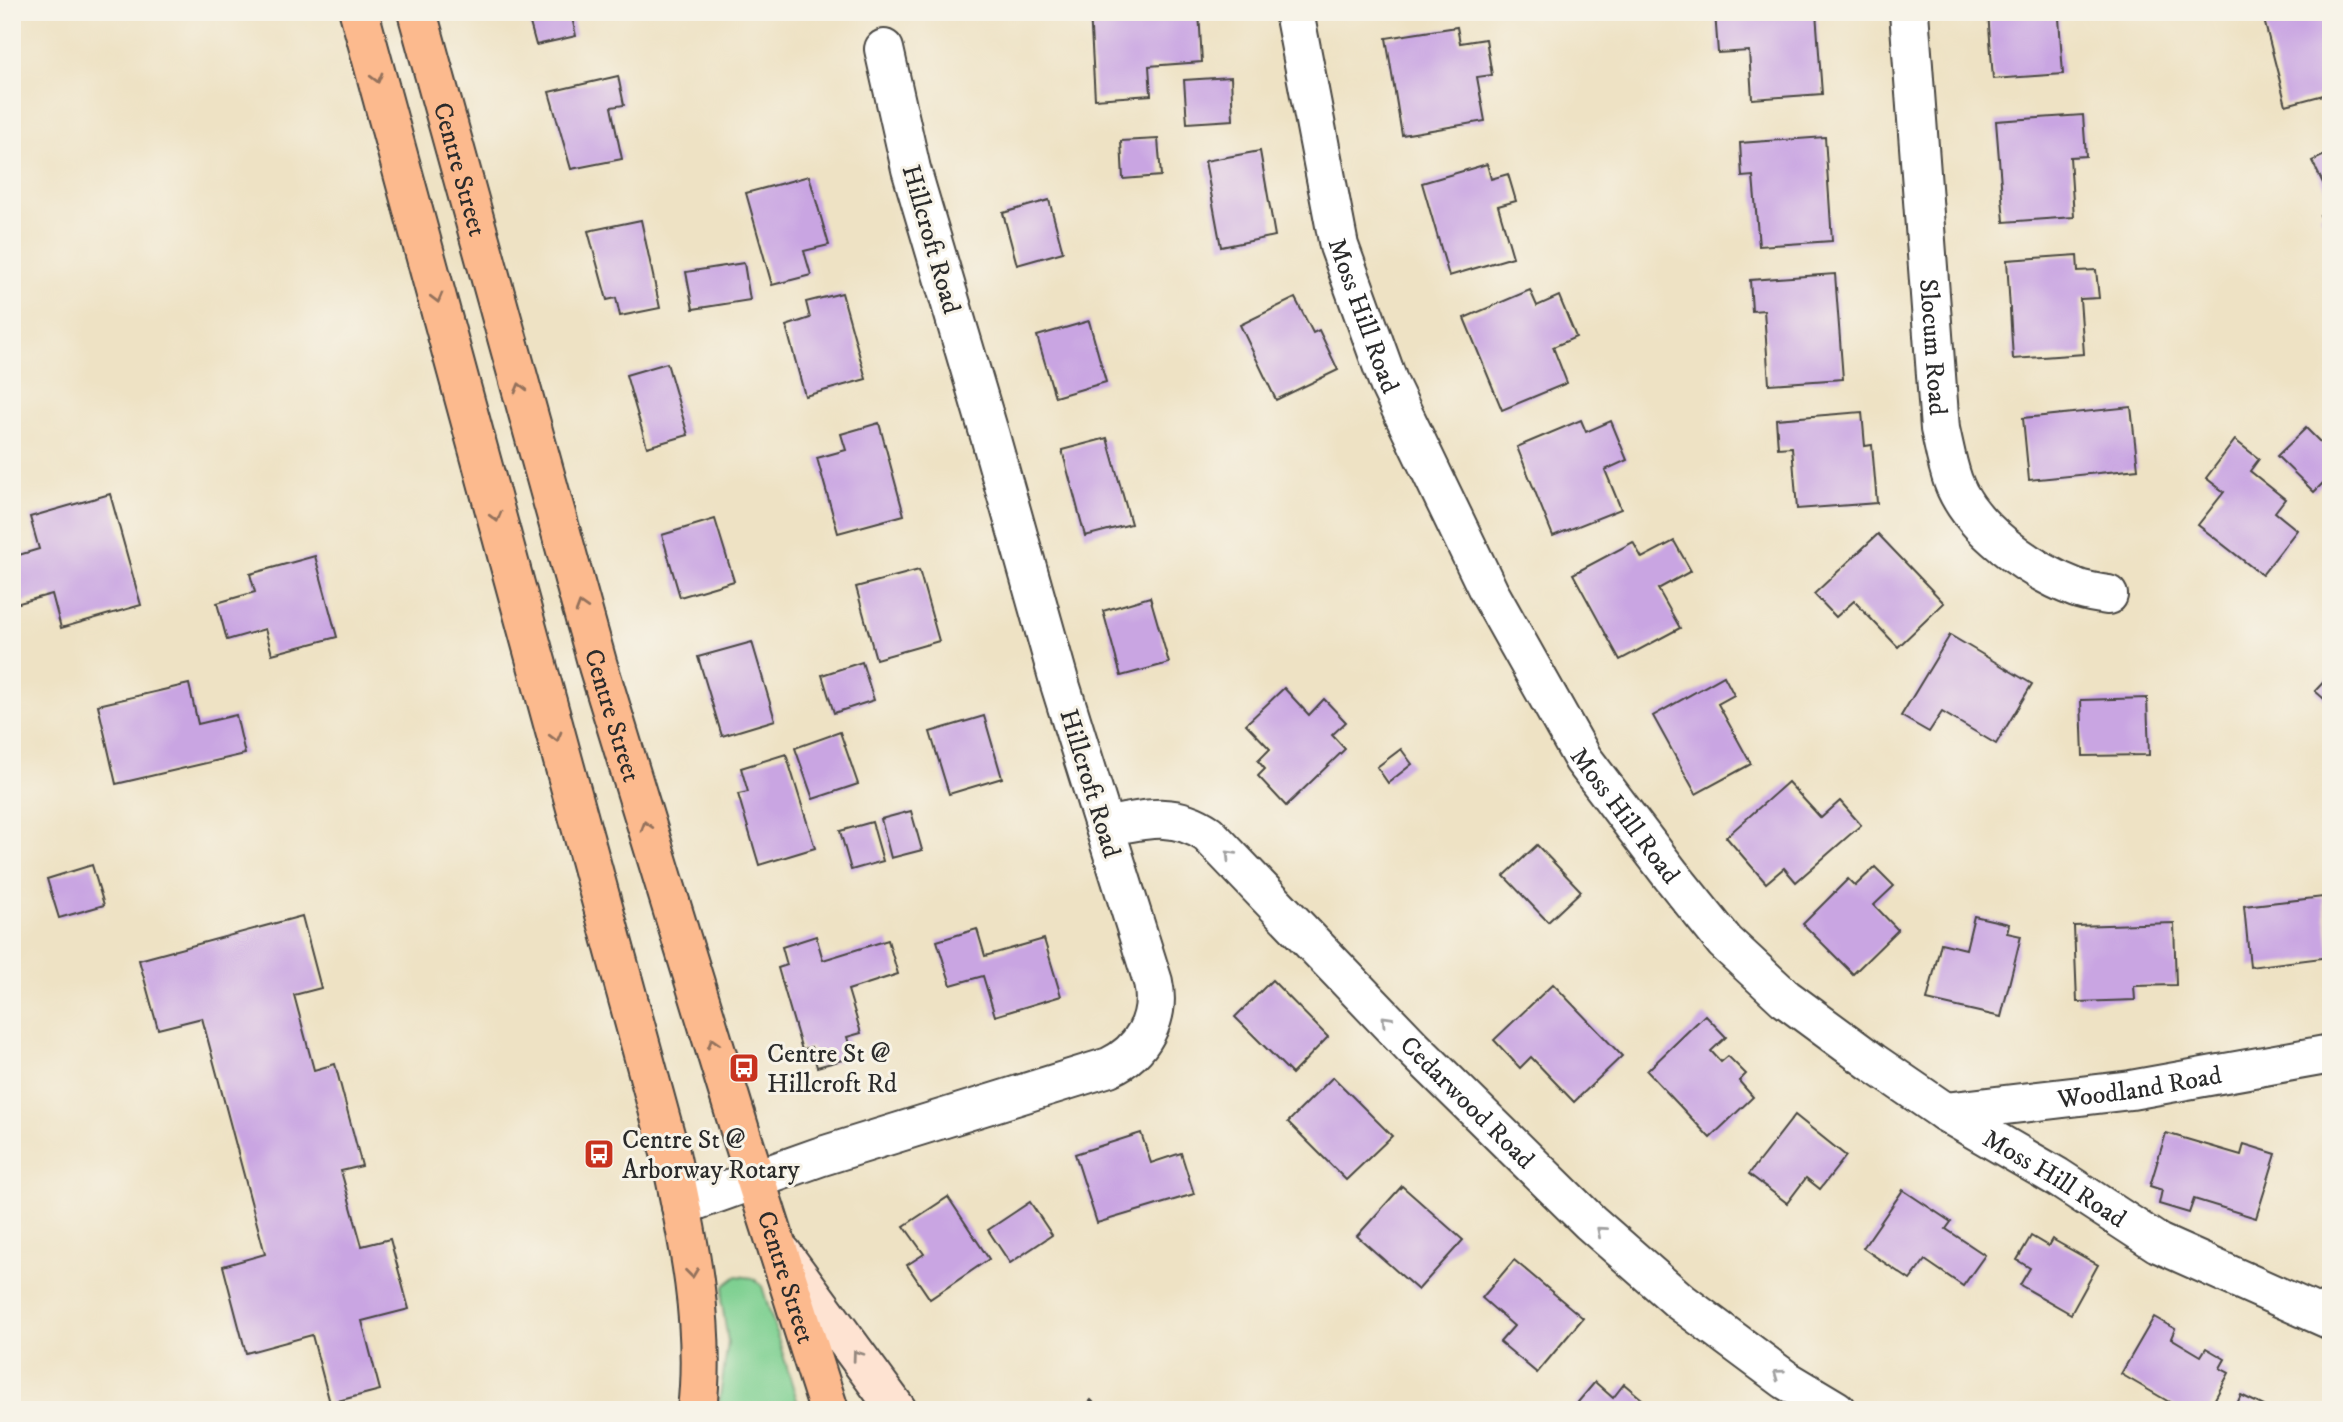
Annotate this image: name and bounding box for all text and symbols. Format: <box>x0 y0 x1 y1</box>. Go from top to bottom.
one-way arrow <box>369 72 383 84</box>
street label: Centre Street <box>425 99 493 240</box>
street label: Hillcroft Road <box>894 161 968 318</box>
street label: Moss Hill Road <box>1319 234 1406 399</box>
street label: Slocum Road <box>1911 278 1954 417</box>
one-way arrow <box>429 291 443 303</box>
one-way arrow <box>514 383 528 395</box>
one-way arrow <box>488 511 503 523</box>
one-way arrow <box>575 602 590 614</box>
street label: Centre Street <box>576 645 647 786</box>
street label: Hillcroft Road <box>1051 705 1128 862</box>
one-way arrow <box>548 731 563 743</box>
street label: Moss Hill Road <box>1562 741 1687 891</box>
one-way arrow <box>639 820 654 832</box>
one-way arrow <box>1225 850 1238 863</box>
one-way arrow <box>1382 1015 1395 1028</box>
street label: Cedarwood Road <box>1392 1029 1541 1177</box>
one-way arrow <box>707 1037 721 1050</box>
place label: Centre St @ Hillcroft Rd <box>767 1038 897 1101</box>
bus stop icon: Centre St @ Hillcroft Rd <box>727 1051 761 1085</box>
street label: Woodland Road <box>2055 1059 2224 1117</box>
street label: Moss Hill Road <box>1977 1123 2132 1236</box>
place label: Centre St @ Arborway Rotary <box>622 1124 800 1187</box>
bus stop icon: Centre St @ Arborway Rotary <box>582 1137 616 1171</box>
street label: Centre Street <box>749 1207 822 1348</box>
one-way arrow <box>1596 1227 1609 1240</box>
one-way arrow <box>685 1267 700 1279</box>
one-way arrow <box>852 1350 865 1363</box>
one-way arrow <box>1773 1370 1786 1382</box>

